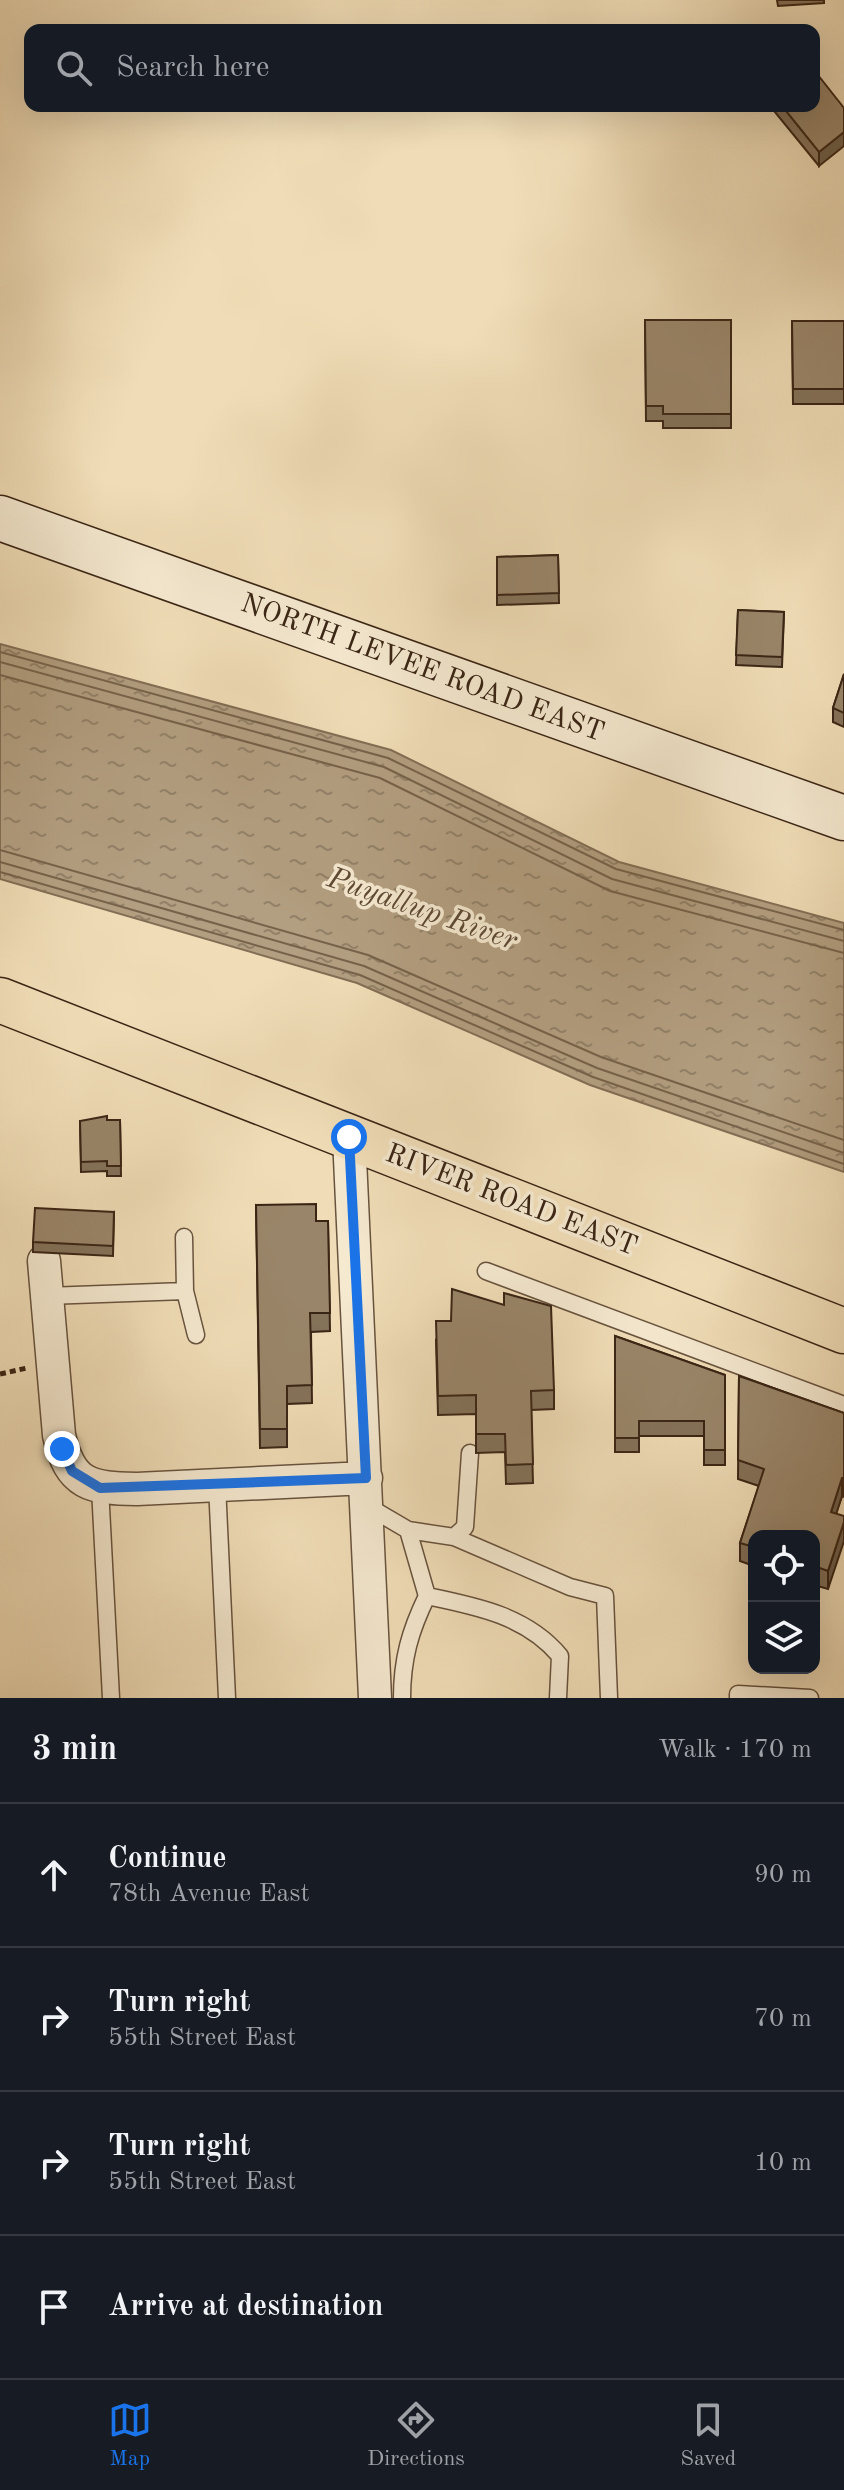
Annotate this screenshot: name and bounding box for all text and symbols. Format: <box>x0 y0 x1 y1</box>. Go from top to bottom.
search box <box>24 24 820 112</box>
icon: search <box>52 46 96 90</box>
text: Search here <box>116 53 270 83</box>
street label: NORTH LEVEE ROAD EAST <box>237 590 607 748</box>
water label: Puyallup River <box>322 863 522 957</box>
route start <box>331 1119 367 1155</box>
street label: RIVER ROAD EAST <box>381 1140 641 1262</box>
route end <box>44 1431 80 1467</box>
map controls <box>748 1530 820 1674</box>
button: locate <box>748 1530 820 1602</box>
button: layers <box>748 1602 820 1674</box>
text: 3 min <box>32 1733 117 1767</box>
text: Walk · 170 m <box>658 1737 812 1763</box>
text: Continue <box>108 1844 227 1874</box>
icon: ahead <box>32 1853 76 1897</box>
text: 90 m <box>754 1862 812 1888</box>
text: 78th Avenue East <box>108 1881 310 1907</box>
text: Turn right <box>108 1988 250 2018</box>
icon: right <box>32 1997 76 2041</box>
text: 70 m <box>754 2006 812 2032</box>
text: 55th Street East <box>108 2025 296 2051</box>
text: Turn right <box>108 2132 250 2162</box>
icon: right <box>32 2141 76 2185</box>
text: 10 m <box>754 2150 812 2176</box>
text: 55th Street East <box>108 2169 296 2195</box>
icon: arrive <box>32 2285 76 2329</box>
text: Arrive at destination <box>108 2292 383 2322</box>
tab: Map <box>108 2398 152 2473</box>
tab: Directions <box>367 2398 465 2473</box>
tab: Saved <box>680 2398 736 2473</box>

